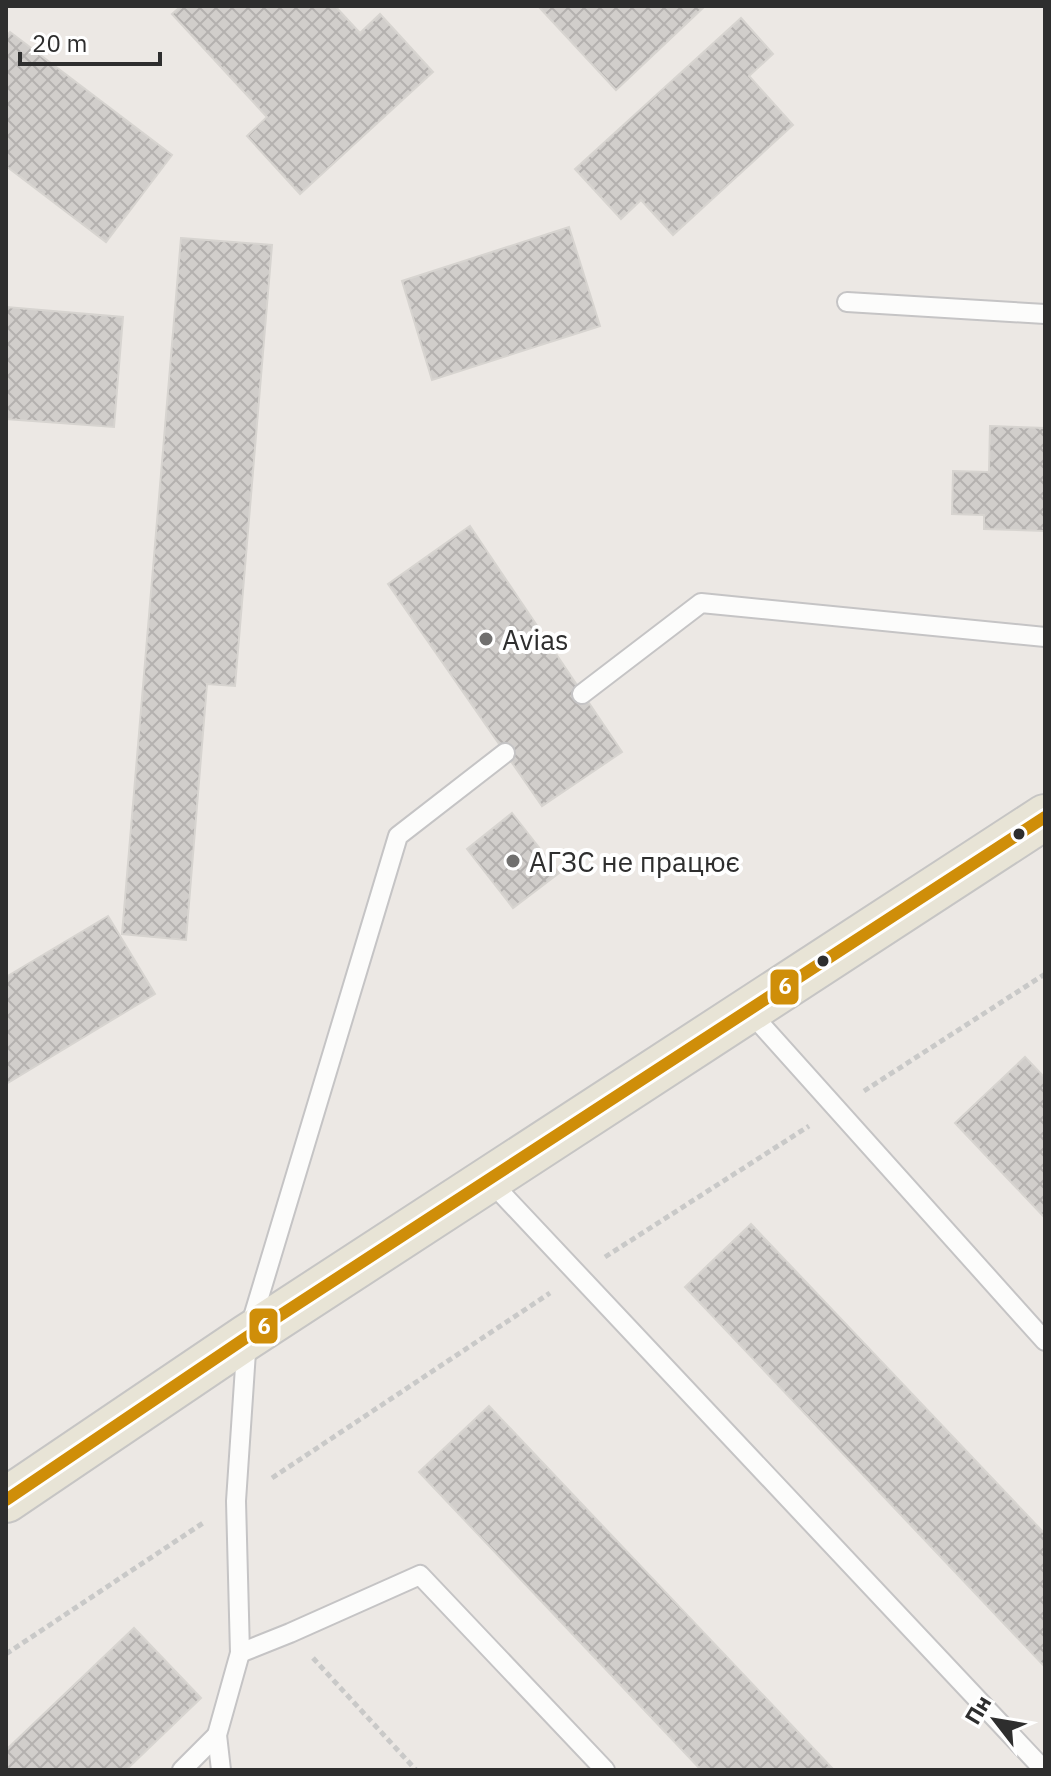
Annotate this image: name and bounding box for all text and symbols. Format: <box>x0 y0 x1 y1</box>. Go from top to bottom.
scale bar <box>20 16 160 66</box>
text: 20 m <box>32 27 87 59</box>
place label: Avias <box>502 621 569 658</box>
marker: Avias <box>477 630 495 648</box>
unlabelled marker <box>1011 826 1027 842</box>
place label: АГЗС не працює <box>529 843 740 880</box>
marker: АГЗС не працює <box>504 852 522 870</box>
unlabelled marker <box>815 953 831 969</box>
line badge: 6 <box>769 968 800 1006</box>
text: 6 <box>778 971 792 1000</box>
line badge: 6 <box>248 1307 279 1345</box>
text: 6 <box>257 1311 271 1340</box>
north arrow <box>955 1680 1035 1760</box>
text: Пн <box>958 1690 997 1729</box>

